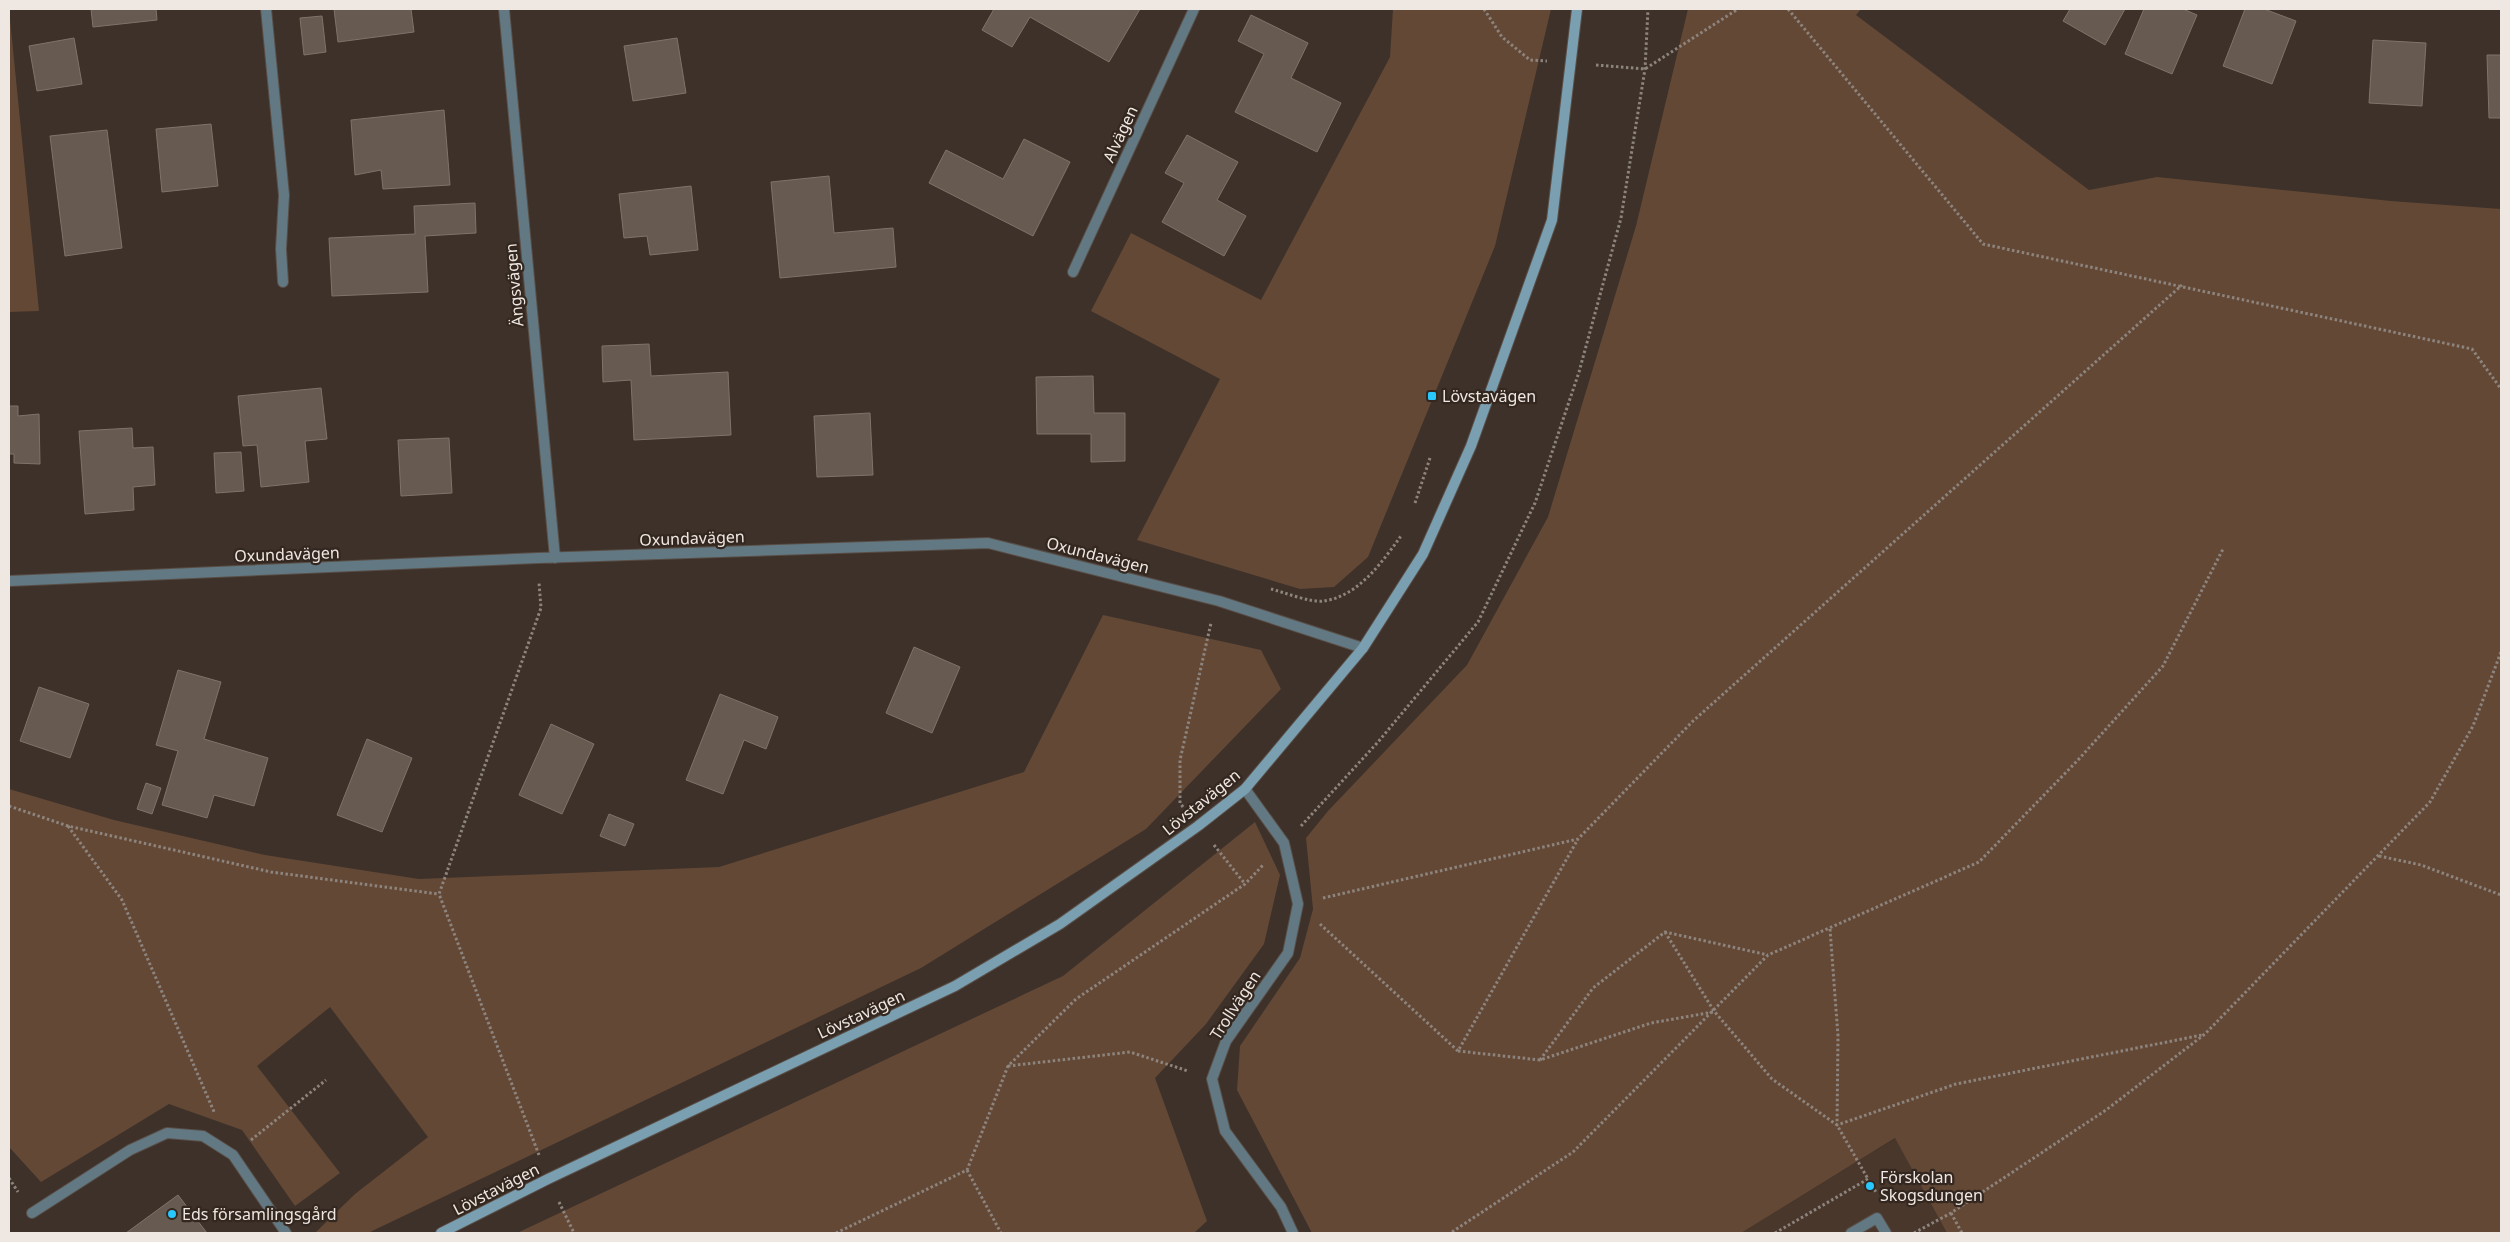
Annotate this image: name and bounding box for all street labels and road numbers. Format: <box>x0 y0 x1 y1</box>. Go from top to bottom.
street label: Alvägen <box>1097 102 1143 166</box>
street label: Ängsvägen <box>499 242 529 328</box>
street label: Oxundavägen <box>639 525 745 551</box>
street label: Oxundavägen <box>1044 532 1152 578</box>
street label: Oxundavägen <box>234 541 340 567</box>
street label: Lövstavägen <box>1157 764 1245 840</box>
street label: Trollvägen <box>1204 966 1266 1044</box>
street label: Lövstavägen <box>814 984 908 1044</box>
street label: Lövstavägen <box>449 1158 543 1220</box>

